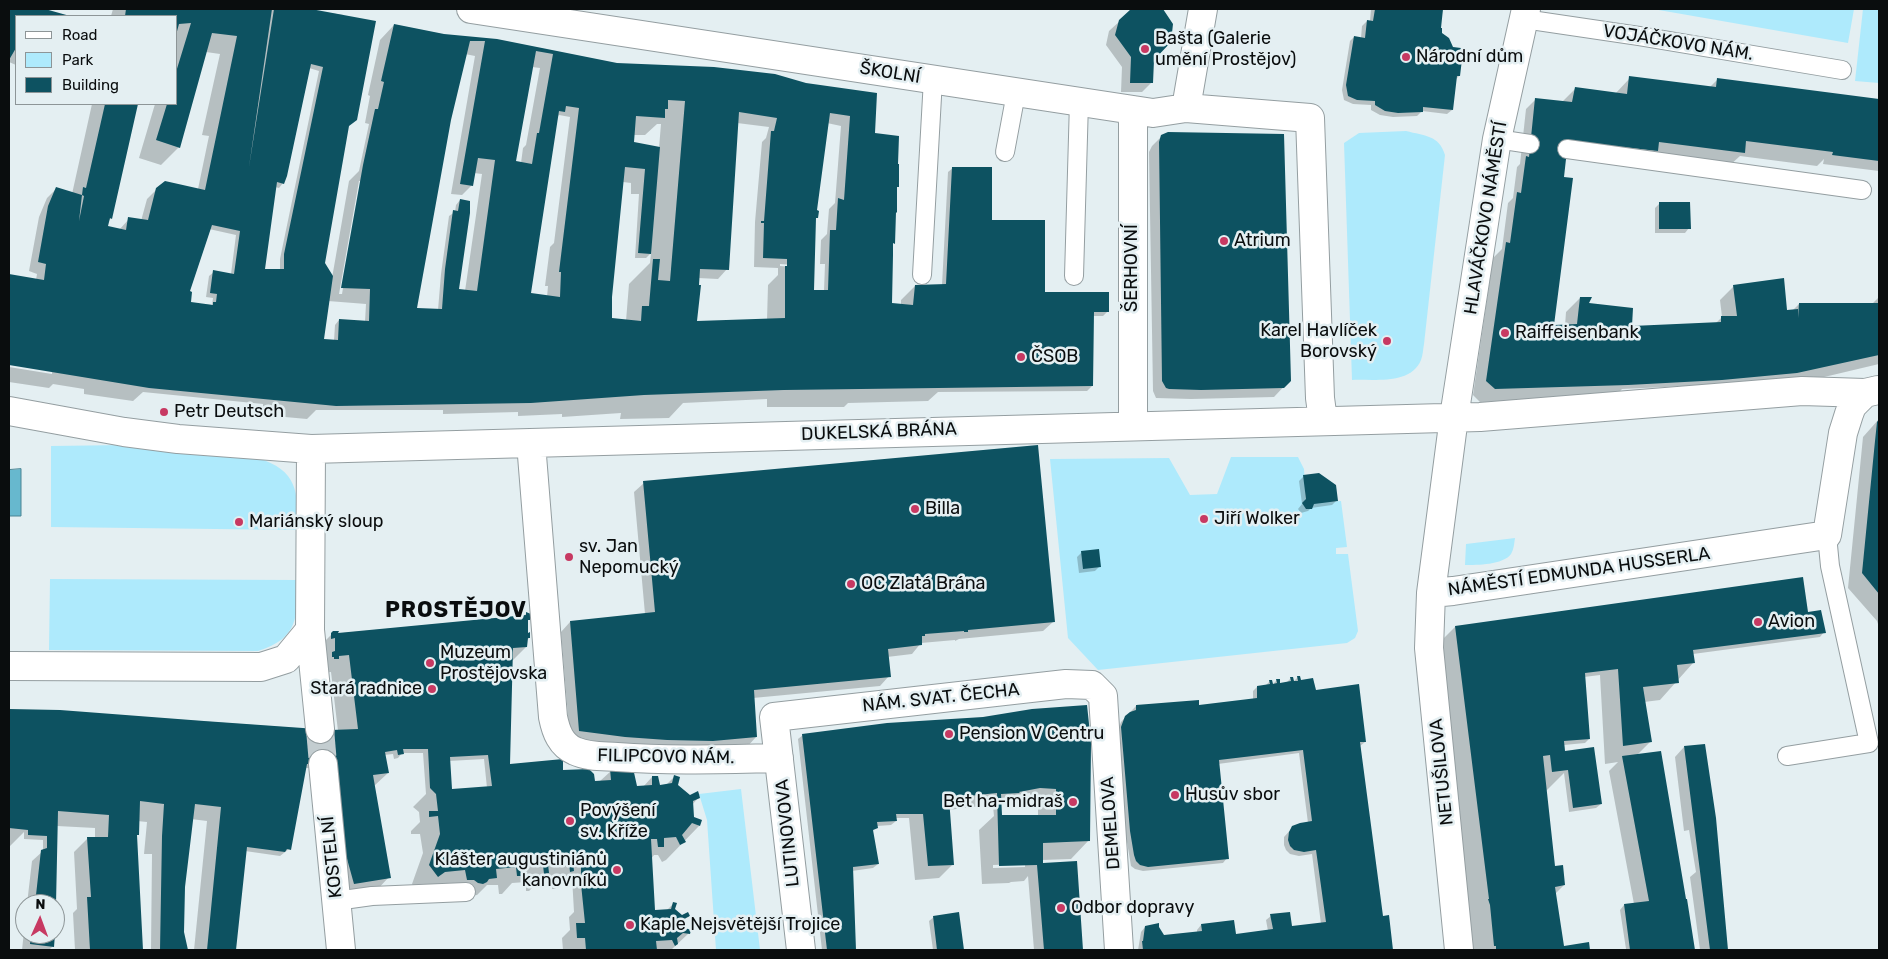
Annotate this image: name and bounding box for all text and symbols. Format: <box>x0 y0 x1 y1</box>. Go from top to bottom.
legend <box>15 15 178 105</box>
street label: VOJÁČKOVO NÁM. <box>1601 20 1755 66</box>
text: Road <box>62 26 98 44</box>
place label: Bašta (Galerie umění Prostějov) <box>1155 28 1296 70</box>
marker: Bašta (Galerie umění Prostějov) <box>1139 43 1151 55</box>
place label: Národní dům <box>1416 46 1523 68</box>
text: Park <box>62 51 93 69</box>
marker: Národní dům <box>1400 51 1412 63</box>
street label: ŠKOLNÍ <box>858 58 922 88</box>
text: Building <box>62 76 119 94</box>
street label: HLAVÁČKOVO NÁMĚSTÍ <box>1460 120 1512 316</box>
street label: ŠERHOVNÍ <box>1121 224 1143 312</box>
place label: Atrium <box>1234 230 1291 252</box>
marker: Atrium <box>1218 235 1230 247</box>
place label: Karel Havlíček Borovský <box>1260 320 1377 362</box>
place label: Raiffeisenbank <box>1515 322 1639 344</box>
marker: Raiffeisenbank <box>1499 327 1511 339</box>
marker: Karel Havlíček Borovský <box>1381 335 1393 347</box>
place label: ČSOB <box>1031 346 1078 368</box>
marker: ČSOB <box>1015 351 1027 363</box>
place label: Petr Deutsch <box>174 401 284 423</box>
marker: Petr Deutsch <box>158 406 170 418</box>
street label: DUKELSKÁ BRÁNA <box>801 418 957 446</box>
place label: Billa <box>925 498 960 520</box>
marker: Billa <box>909 503 921 515</box>
place label: Jiří Wolker <box>1214 508 1300 530</box>
place label: Mariánský sloup <box>249 511 384 533</box>
marker: Jiří Wolker <box>1198 513 1210 525</box>
marker: Mariánský sloup <box>233 516 245 528</box>
place label: sv. Jan Nepomucký <box>579 536 679 578</box>
street label: NÁMĚSTÍ EDMUNDA HUSSERLA <box>1446 543 1712 601</box>
marker: sv. Jan Nepomucký <box>563 551 575 563</box>
place label: OC Zlatá Brána <box>861 573 985 595</box>
marker: OC Zlatá Brána <box>845 578 857 590</box>
district label: PROSTĚJOV <box>384 598 528 624</box>
place label: Avion <box>1768 611 1815 633</box>
marker: Avion <box>1752 616 1764 628</box>
place label: Muzeum Prostějovska <box>440 642 547 684</box>
marker: Muzeum Prostějovska <box>424 657 436 669</box>
place label: Stará radnice <box>310 678 422 700</box>
street label: NÁM. SVAT. ČECHA <box>861 679 1021 717</box>
marker: Stará radnice <box>426 683 438 695</box>
street label: NETUŠILOVA <box>1426 718 1458 826</box>
place label: Pension V Centru <box>959 723 1104 745</box>
marker: Pension V Centru <box>943 728 955 740</box>
street label: FILIPCOVO NÁM. <box>597 745 735 769</box>
street label: DEMELOVA <box>1097 776 1125 870</box>
street label: LUTINOVOVA <box>772 778 804 888</box>
place label: Husův sbor <box>1185 784 1280 806</box>
marker: Husův sbor <box>1169 789 1181 801</box>
place label: Bet ha-midraš <box>943 791 1063 813</box>
marker: Bet ha-midraš <box>1067 796 1079 808</box>
place label: Povýšení sv. Kříže <box>580 800 656 842</box>
street label: KOSTELNÍ <box>317 815 347 899</box>
marker: Povýšení sv. Kříže <box>564 815 576 827</box>
place label: Klášter augustiniánů kanovníků <box>434 849 607 892</box>
marker: Klášter augustiniánů kanovníků <box>611 864 623 876</box>
north arrow <box>15 894 65 944</box>
text: N <box>35 896 46 913</box>
place label: Odbor dopravy <box>1071 897 1194 919</box>
marker: Odbor dopravy <box>1055 902 1067 914</box>
place label: Kaple Nejsvětější Trojice <box>640 914 840 936</box>
marker: Kaple Nejsvětější Trojice <box>624 919 636 931</box>

